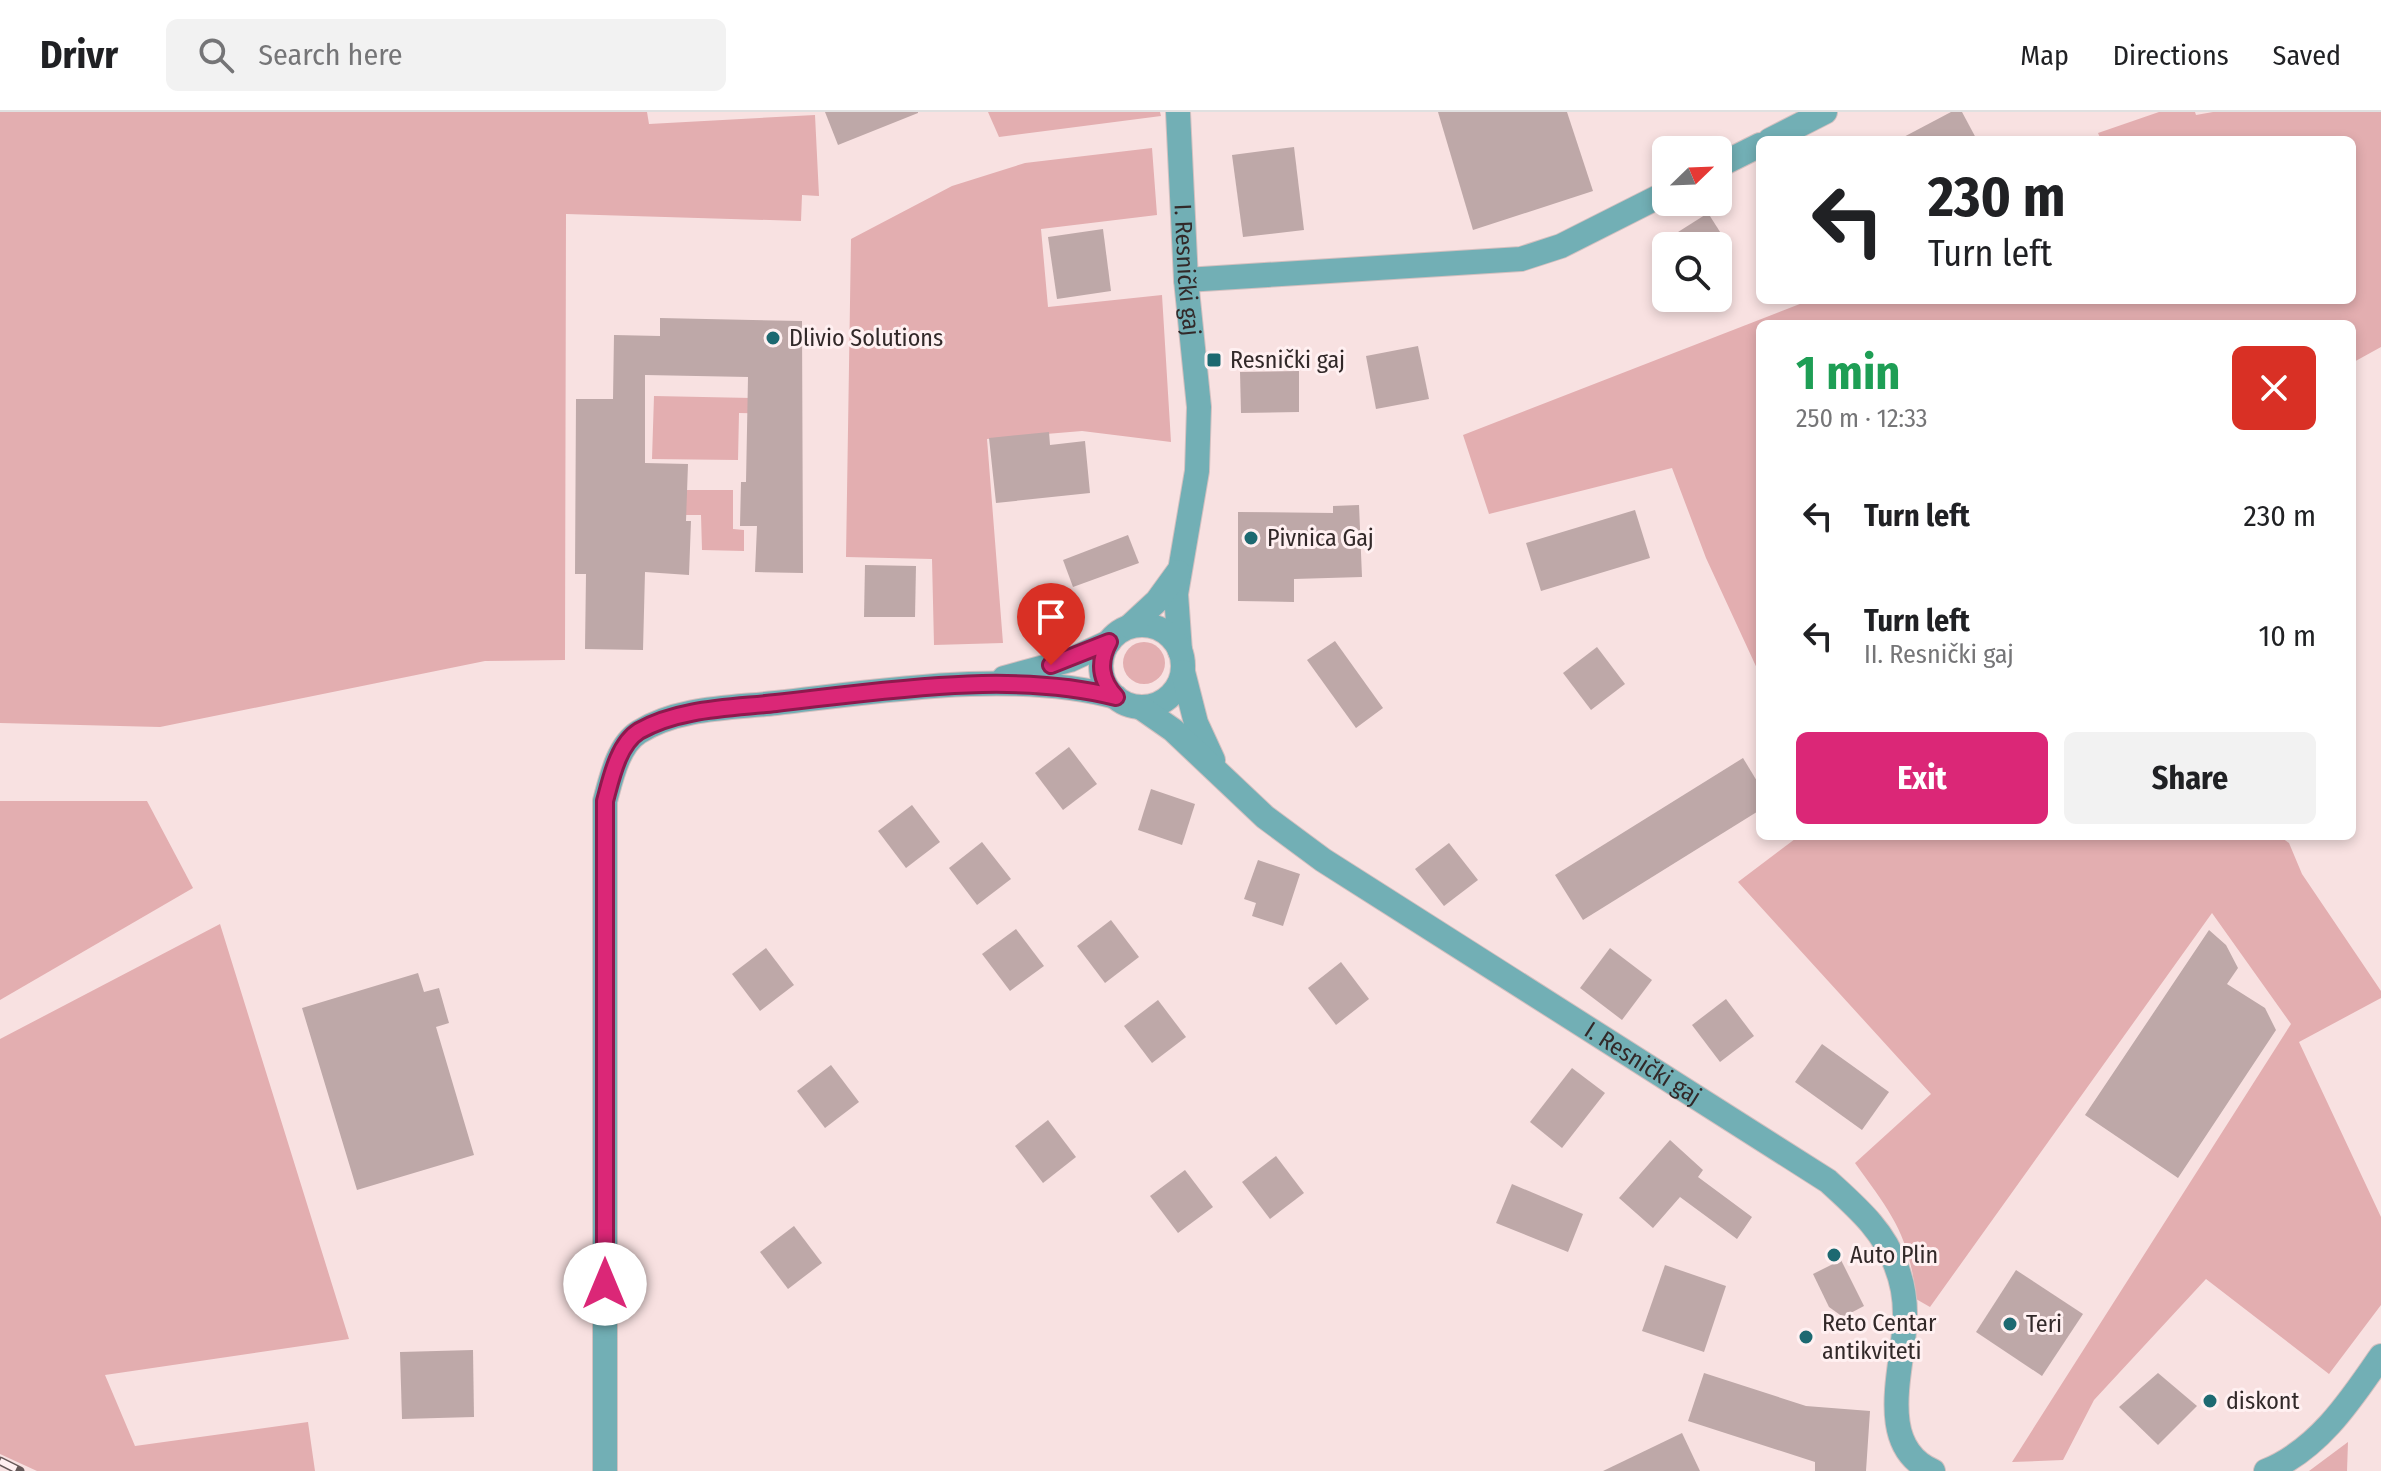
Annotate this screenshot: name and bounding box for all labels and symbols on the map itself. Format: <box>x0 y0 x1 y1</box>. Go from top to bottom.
north arrow <box>1652 136 1732 216</box>
street label: I. Resnički gaj <box>1168 203 1206 337</box>
place label: Dlivio Solutions <box>789 324 943 352</box>
marker: Dlivio Solutions <box>764 329 782 347</box>
place label: Resnički gaj <box>1230 346 1345 374</box>
marker: Resnički gaj <box>1205 351 1223 369</box>
place label: Pivnica Gaj <box>1267 524 1374 552</box>
marker: Pivnica Gaj <box>1242 529 1260 547</box>
pin <box>1017 583 1085 665</box>
street label: I. Resnički gaj <box>1580 1016 1706 1111</box>
place label: Auto Plin <box>1850 1241 1938 1269</box>
position arrow <box>563 1242 647 1326</box>
marker: Auto Plin <box>1825 1246 1843 1264</box>
place label: Reto Centar antikviteti <box>1822 1309 1937 1365</box>
place label: Teri <box>2026 1310 2062 1338</box>
marker: Teri <box>2001 1315 2019 1333</box>
marker: Reto Centar antikviteti <box>1797 1328 1815 1346</box>
place label: diskont <box>2226 1387 2299 1415</box>
marker: diskont <box>2201 1392 2219 1410</box>

